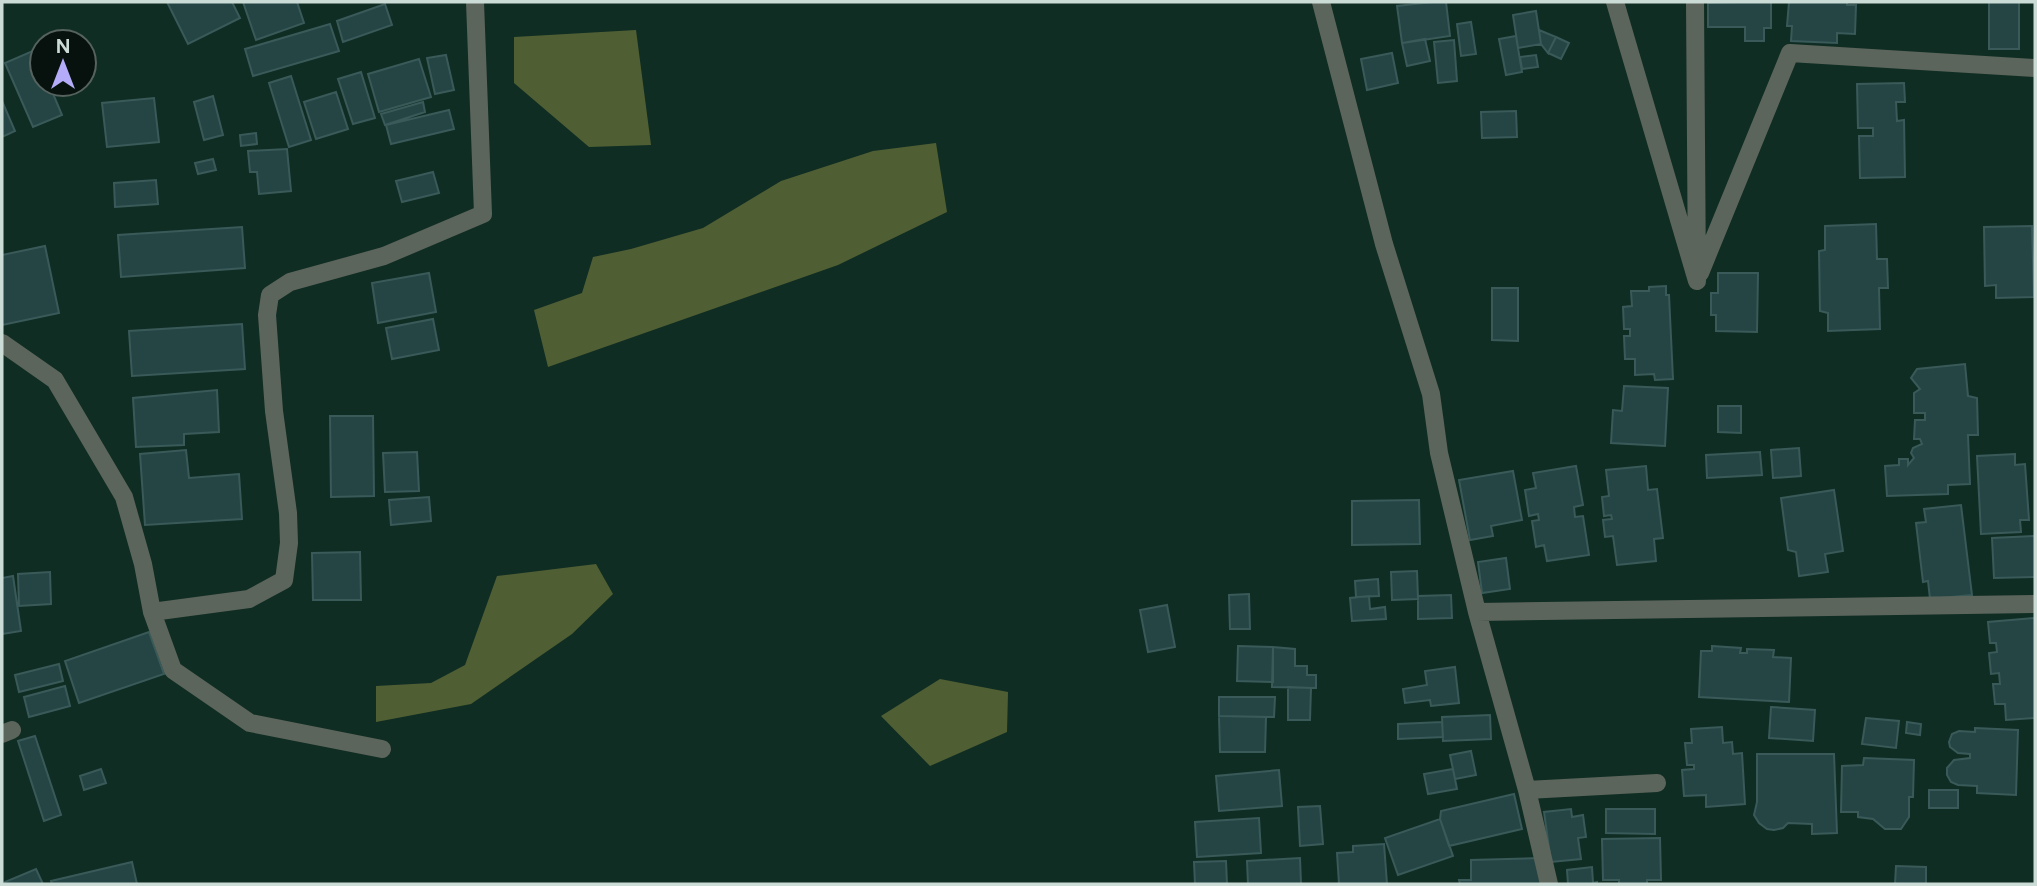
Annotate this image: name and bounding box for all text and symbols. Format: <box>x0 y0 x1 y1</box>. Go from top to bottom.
north arrow <box>28 28 98 98</box>
text: N <box>56 35 70 58</box>

